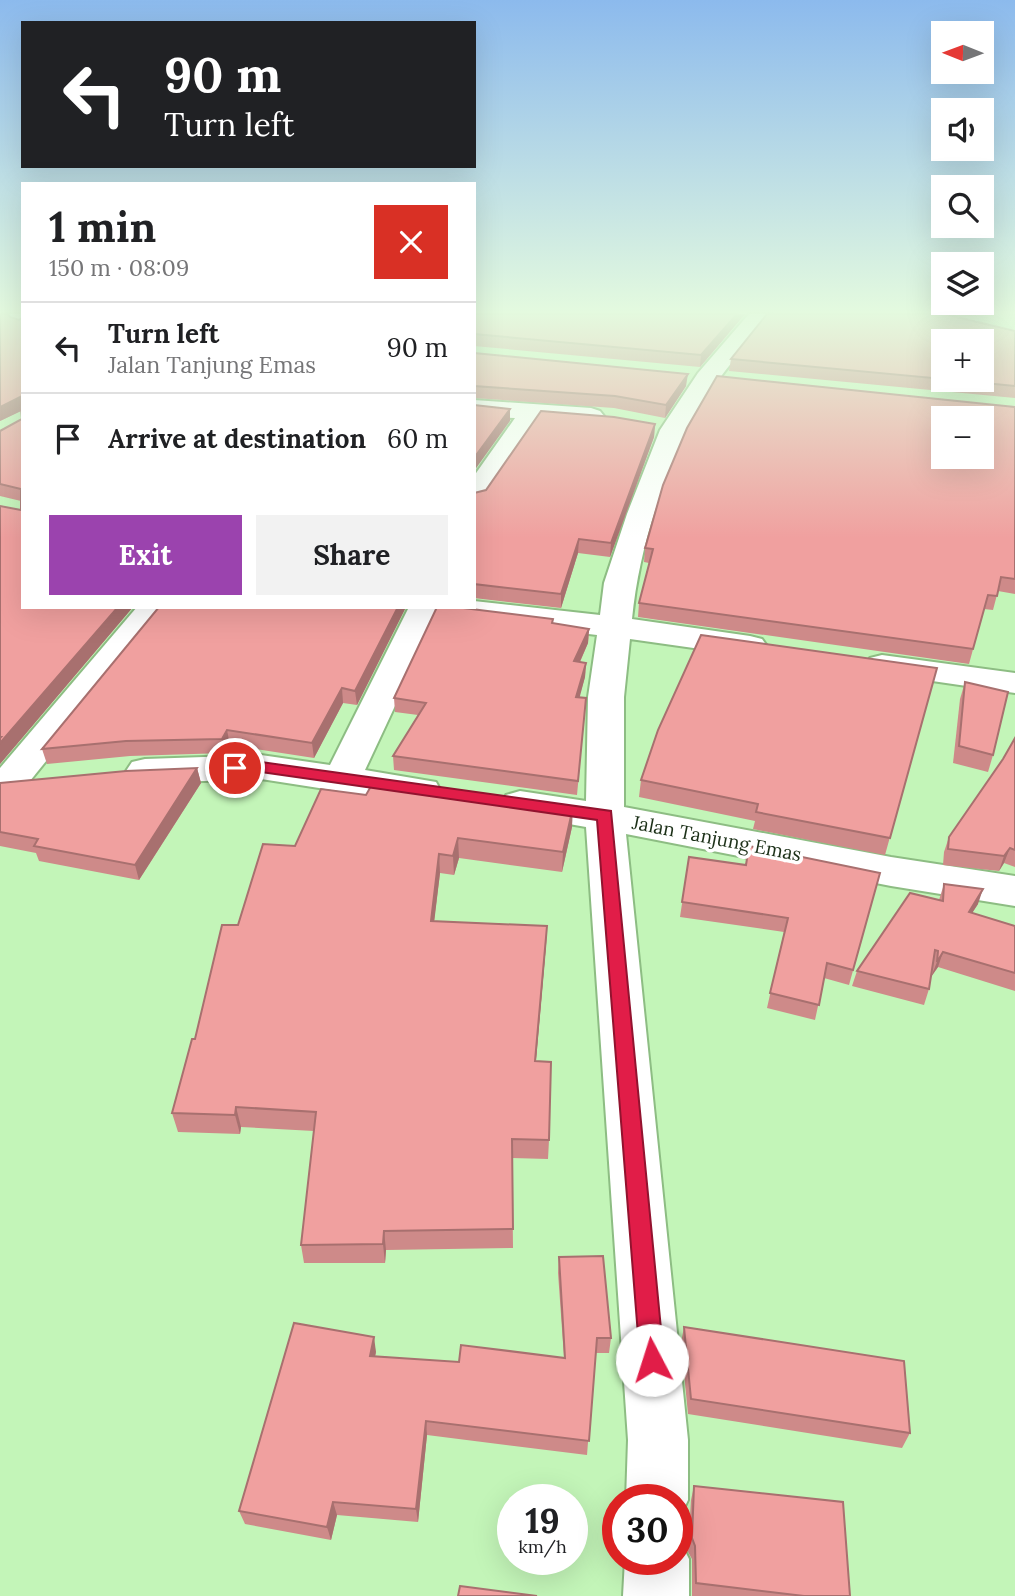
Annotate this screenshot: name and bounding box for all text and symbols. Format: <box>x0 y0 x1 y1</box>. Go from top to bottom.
north arrow <box>931 21 994 84</box>
map controls <box>931 21 994 469</box>
text: 90 m <box>164 43 281 105</box>
icon: left <box>49 49 140 140</box>
button: sound <box>931 98 994 161</box>
text: Turn left <box>164 104 294 145</box>
button: search <box>931 175 994 238</box>
text: 1 min <box>49 200 156 254</box>
button: close <box>374 205 448 279</box>
button: layers <box>931 252 994 315</box>
text: 150 m · 08:09 <box>49 253 189 282</box>
text: Turn left <box>108 317 219 350</box>
icon: left <box>49 329 87 367</box>
button: + <box>931 329 994 392</box>
text: 90 m <box>387 331 448 364</box>
text: Jalan Tanjung Emas <box>108 350 316 379</box>
button: − <box>931 406 994 469</box>
icon: arrive <box>49 420 87 458</box>
text: Arrive at destination <box>108 422 366 455</box>
text: 60 m <box>387 422 448 455</box>
button: Exit <box>49 515 242 595</box>
button: Share <box>256 515 448 595</box>
pin <box>205 738 265 798</box>
icon: arrive <box>216 749 254 787</box>
street label: Jalan Tanjung Emas <box>629 810 804 866</box>
position arrow <box>615 1323 689 1397</box>
speed limit sign: 30 <box>602 1484 693 1575</box>
text: 19 <box>525 1498 560 1543</box>
text: km/h <box>518 1535 567 1558</box>

